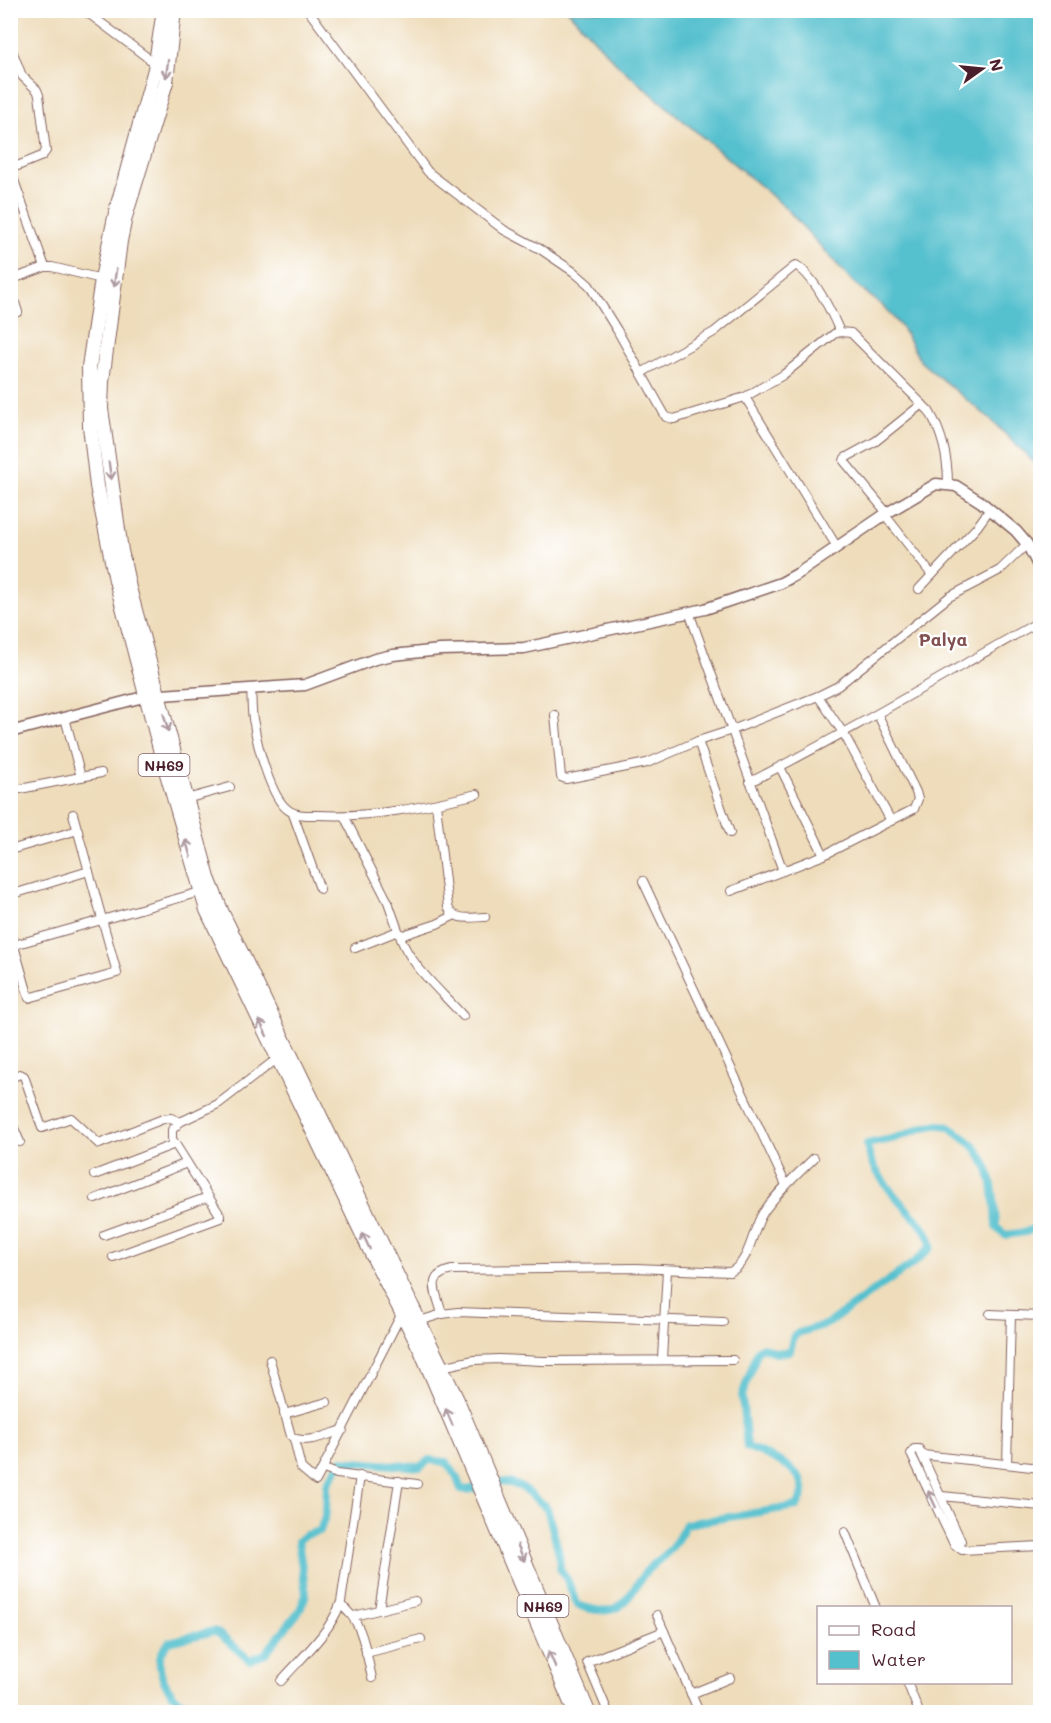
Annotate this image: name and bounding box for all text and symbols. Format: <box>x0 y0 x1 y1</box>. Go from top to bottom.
north arrow <box>952 39 1012 99</box>
text: N <box>985 56 1009 74</box>
one-way arrow <box>162 58 173 78</box>
one-way arrow <box>109 267 120 287</box>
one-way arrow <box>104 461 115 481</box>
district label: Palya <box>918 627 968 651</box>
one-way arrow <box>160 713 172 732</box>
road number: NH69 <box>138 754 190 776</box>
one-way arrow <box>182 839 193 858</box>
one-way arrow <box>257 1019 269 1037</box>
one-way arrow <box>359 1233 371 1251</box>
one-way arrow <box>443 1409 454 1427</box>
one-way arrow <box>926 1490 938 1508</box>
one-way arrow <box>516 1544 527 1562</box>
road number: NH69 <box>518 1595 568 1617</box>
legend <box>817 1606 1012 1684</box>
text: Road <box>871 1617 916 1641</box>
text: Water <box>871 1647 926 1671</box>
one-way arrow <box>546 1650 558 1668</box>

